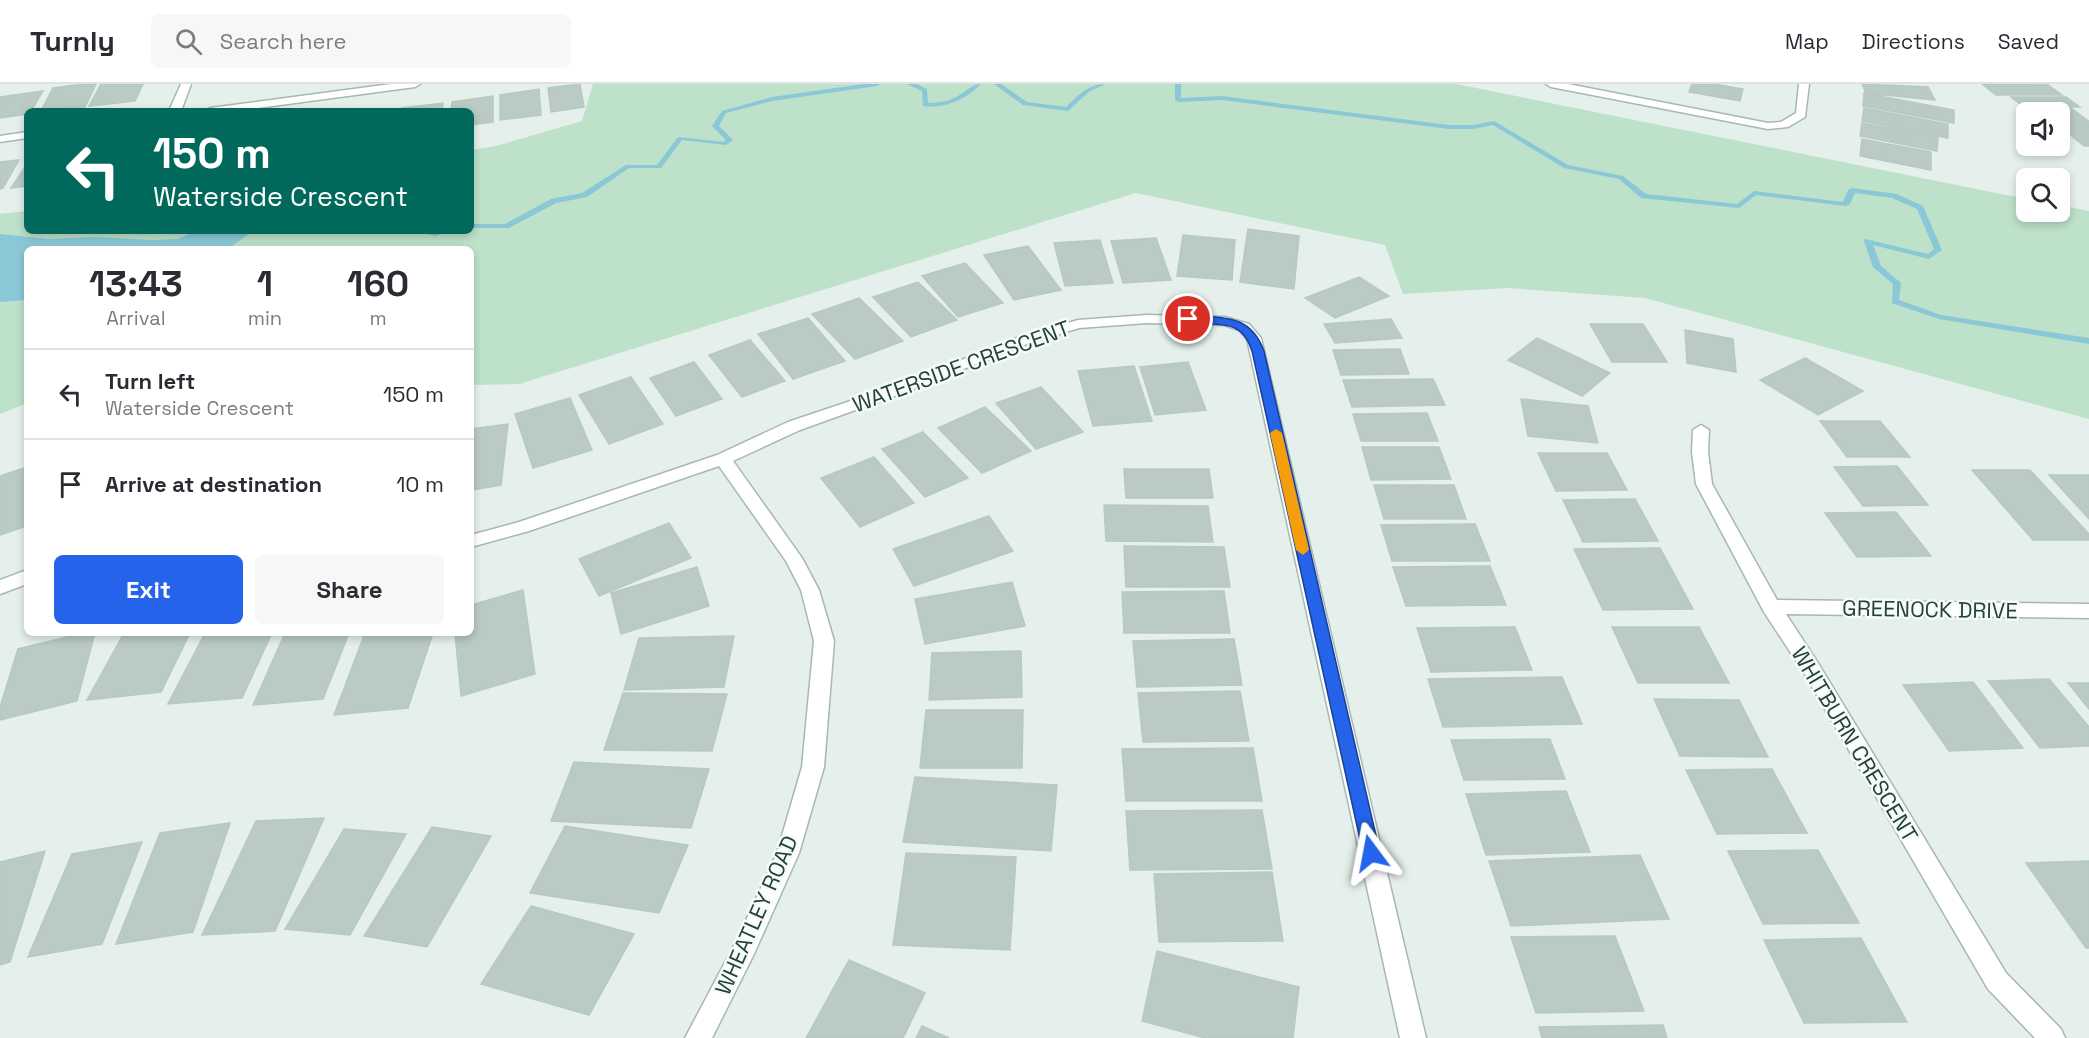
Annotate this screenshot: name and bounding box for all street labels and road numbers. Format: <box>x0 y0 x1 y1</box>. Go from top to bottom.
street label: WATERSIDE CRESCENT <box>848 314 1074 418</box>
street label: GREENOCK DRIVE <box>1842 593 2018 625</box>
street label: WHITBURN CRESCENT <box>1786 641 1925 847</box>
street label: WHEATLEY ROAD <box>708 831 804 999</box>

